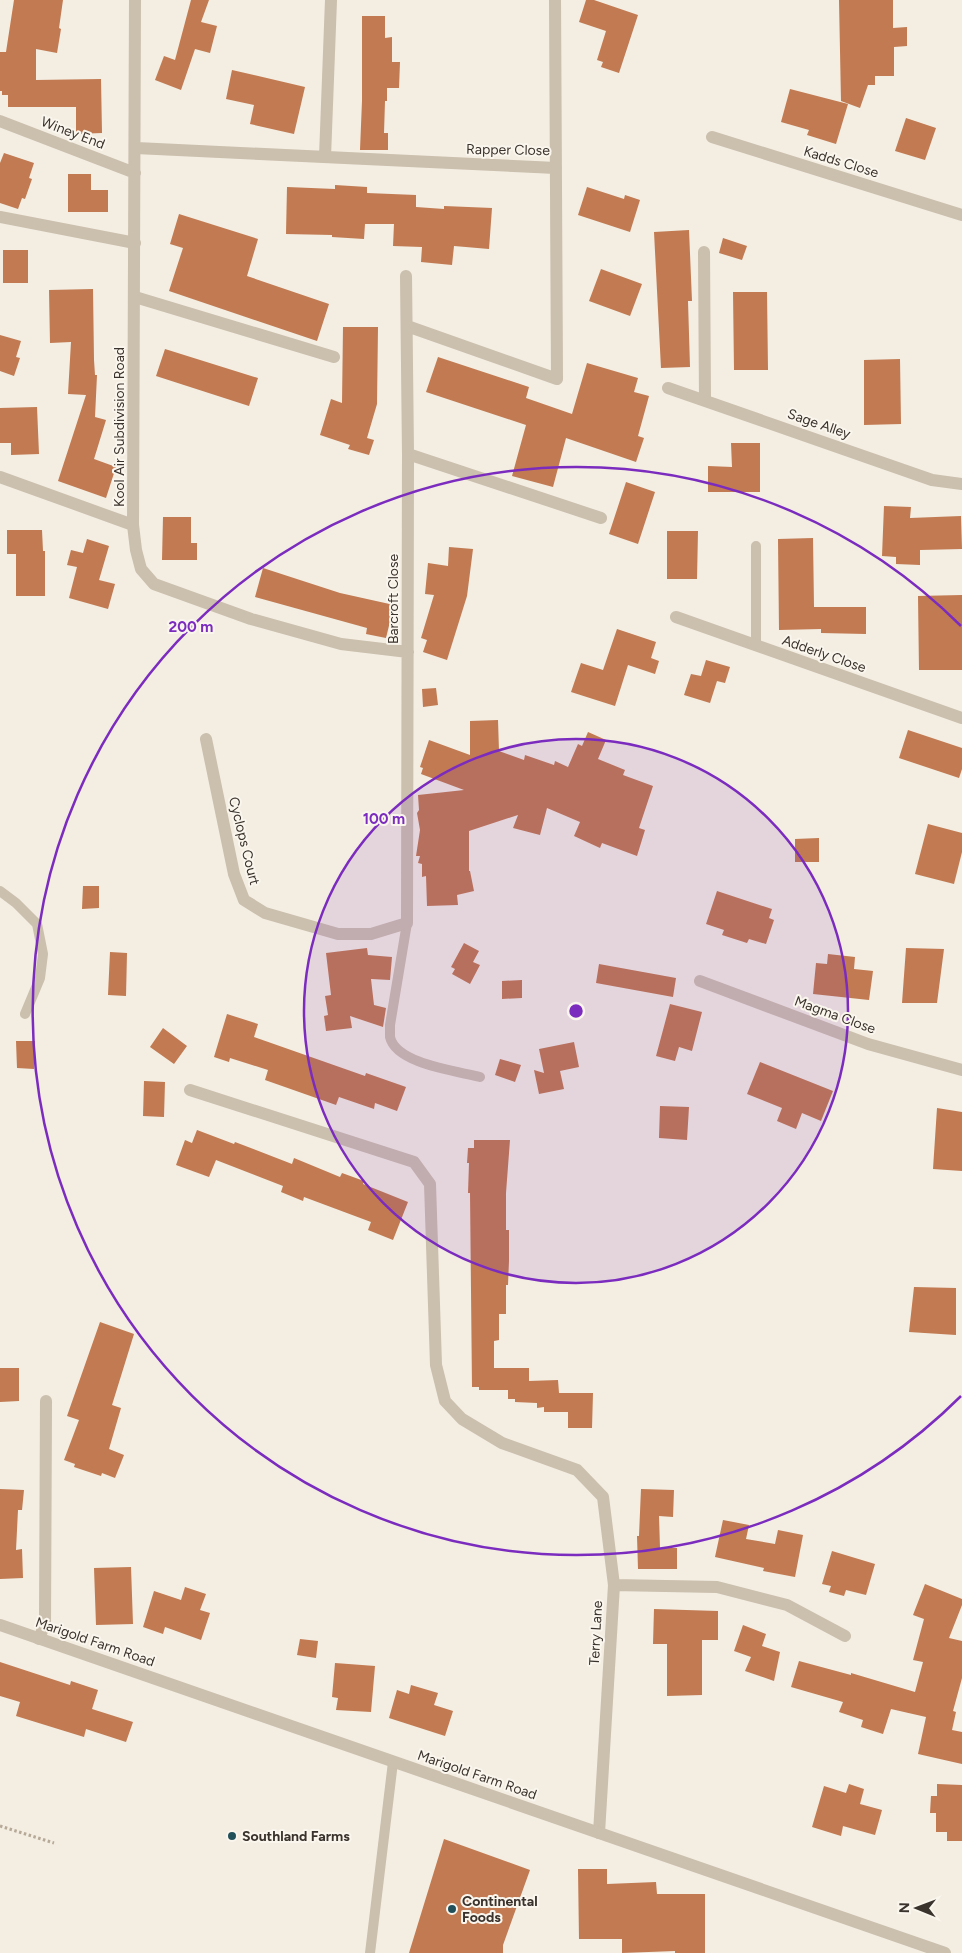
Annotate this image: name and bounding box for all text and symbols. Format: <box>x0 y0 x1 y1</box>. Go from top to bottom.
street label: Winey End <box>39 113 107 153</box>
street label: Rapper Close <box>466 141 550 159</box>
street label: Kadds Close <box>801 143 881 182</box>
street label: Kool Air Subdivision Road <box>111 347 128 507</box>
street label: Sage Alley <box>785 405 853 443</box>
street label: Barcroft Close <box>385 554 402 644</box>
text: 200 m <box>169 618 213 636</box>
street label: Adderly Close <box>780 632 868 676</box>
street label: Cyclops Court <box>225 795 263 887</box>
text: 100 m <box>363 810 405 828</box>
street label: Magma Close <box>792 992 878 1038</box>
centre of rings <box>567 1002 585 1020</box>
street label: Terry Lane <box>586 1600 606 1666</box>
street label: Marigold Farm Road <box>33 1614 157 1670</box>
street label: Marigold Farm Road <box>415 1747 539 1803</box>
place label: Southland Farms <box>242 1828 350 1845</box>
marker: Southland Farms <box>226 1830 238 1842</box>
north arrow <box>892 1883 942 1933</box>
place label: Continental Foods <box>462 1893 538 1926</box>
text: N <box>896 1902 913 1913</box>
marker: Continental Foods <box>446 1903 458 1915</box>

